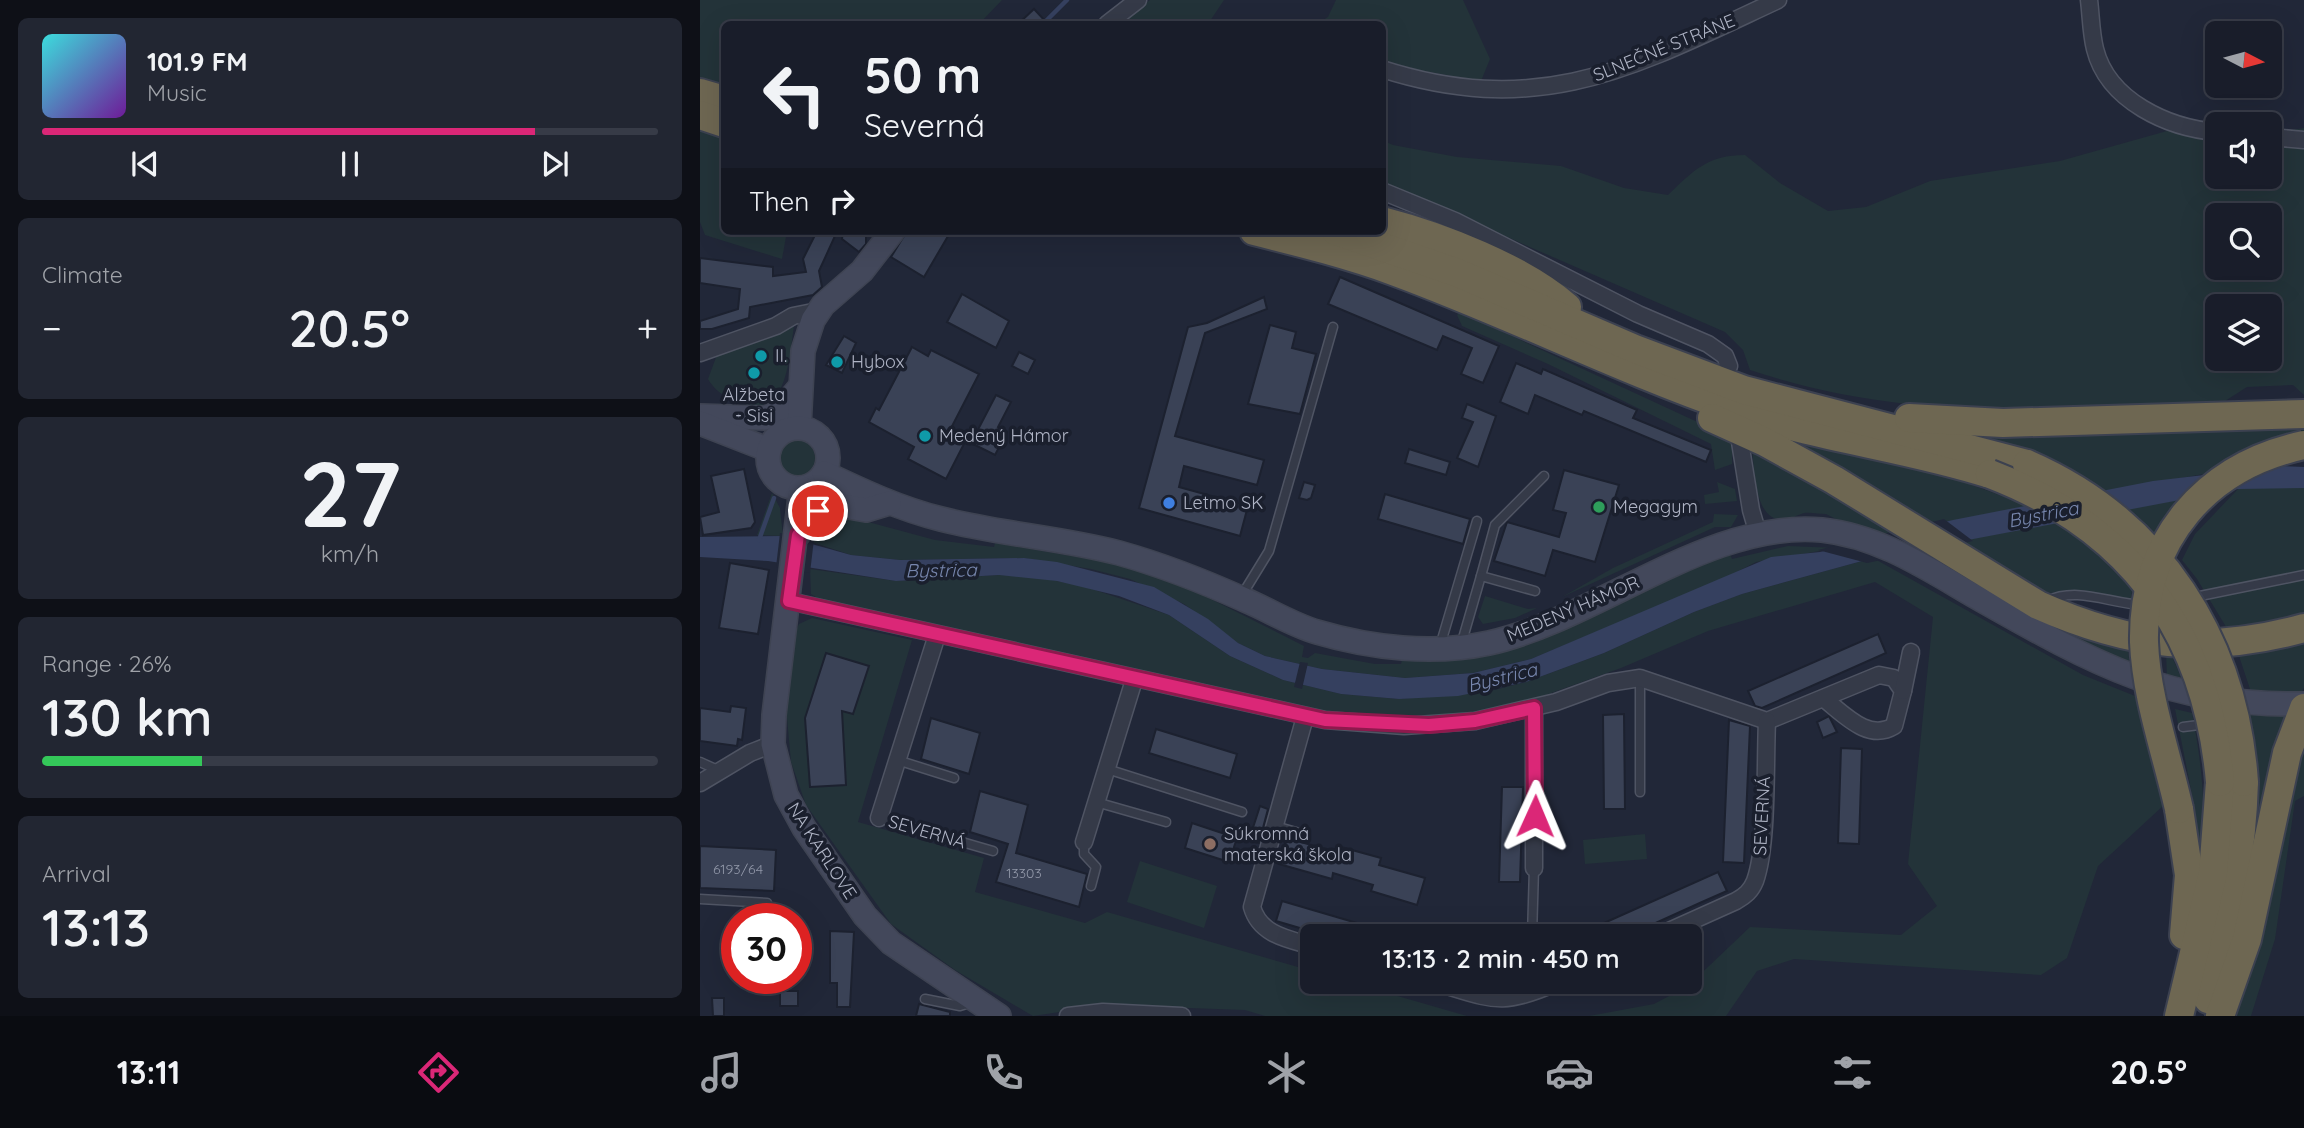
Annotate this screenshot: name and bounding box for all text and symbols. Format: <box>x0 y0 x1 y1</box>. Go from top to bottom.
street label: SLNEČNÉ STRÁNE <box>1589 9 1738 86</box>
north arrow <box>2205 21 2282 98</box>
map controls <box>2205 21 2282 371</box>
text: 50 m <box>864 44 981 105</box>
text: 101.9 FM <box>147 45 248 78</box>
icon: left <box>749 49 840 140</box>
text: Music <box>147 78 207 107</box>
text: Severná <box>864 105 985 145</box>
button: sound <box>2205 112 2282 189</box>
icon: previous <box>126 145 164 183</box>
icon: pause <box>331 145 369 183</box>
icon: next <box>536 145 574 183</box>
icon: right <box>823 182 861 220</box>
text: Then <box>749 185 809 218</box>
button: search <box>2205 203 2282 280</box>
text: Climate <box>42 260 123 289</box>
button: layers <box>2205 294 2282 371</box>
text: 20.5° <box>288 295 410 360</box>
text: − <box>42 304 62 352</box>
text: + <box>637 304 658 352</box>
place label: II. <box>775 344 787 367</box>
marker: II. <box>753 348 769 364</box>
place label: Hybox <box>851 350 905 373</box>
marker: Hybox <box>829 354 845 370</box>
marker: Alžbeta - Sisi <box>746 365 762 381</box>
place label: Alžbeta - Sisi <box>723 383 785 427</box>
place label: Medený Hámor <box>939 424 1069 447</box>
marker: Medený Hámor <box>917 428 933 444</box>
text: 27 <box>299 436 401 550</box>
pin <box>788 481 848 541</box>
place label: Letmo SK <box>1183 491 1263 514</box>
icon: arrive <box>799 492 837 530</box>
marker: Letmo SK <box>1161 495 1177 511</box>
place label: Megagym <box>1613 495 1698 518</box>
water label: Bystrica <box>2006 495 2082 533</box>
marker: Megagym <box>1591 499 1607 515</box>
text: km/h <box>321 539 379 568</box>
water label: Bystrica <box>905 557 978 583</box>
street label: MEDENÝ HÁMOR <box>1503 570 1643 647</box>
text: Range · 26% <box>42 649 172 678</box>
water label: Bystrica <box>1465 656 1541 697</box>
text: 130 km <box>42 684 213 749</box>
street label: SEVERNÁ <box>1748 775 1775 856</box>
position arrow <box>1498 779 1572 853</box>
street label: NA KARLOVE <box>783 798 862 903</box>
street label: SEVERNÁ <box>886 810 969 854</box>
place label: Súkromná materská škola <box>1224 822 1352 866</box>
marker: Súkromná materská škola <box>1202 836 1218 852</box>
text: Arrival <box>42 859 111 888</box>
house number: 6193/64 <box>713 860 763 878</box>
house number: 13303 <box>1006 864 1042 882</box>
text: 13:13 <box>42 894 150 959</box>
speed limit sign: 30 <box>721 903 812 994</box>
text: 13:13 · 2 min · 450 m <box>1382 942 1620 975</box>
icon: directions <box>414 1048 463 1097</box>
icon: music <box>697 1048 746 1097</box>
icon: phone <box>979 1048 1028 1097</box>
icon: climate <box>1262 1048 1311 1097</box>
icon: car <box>1545 1048 1594 1097</box>
icon: filters <box>1828 1048 1877 1097</box>
text: 13:11 <box>117 1052 180 1092</box>
text: 20.5° <box>2110 1052 2187 1092</box>

